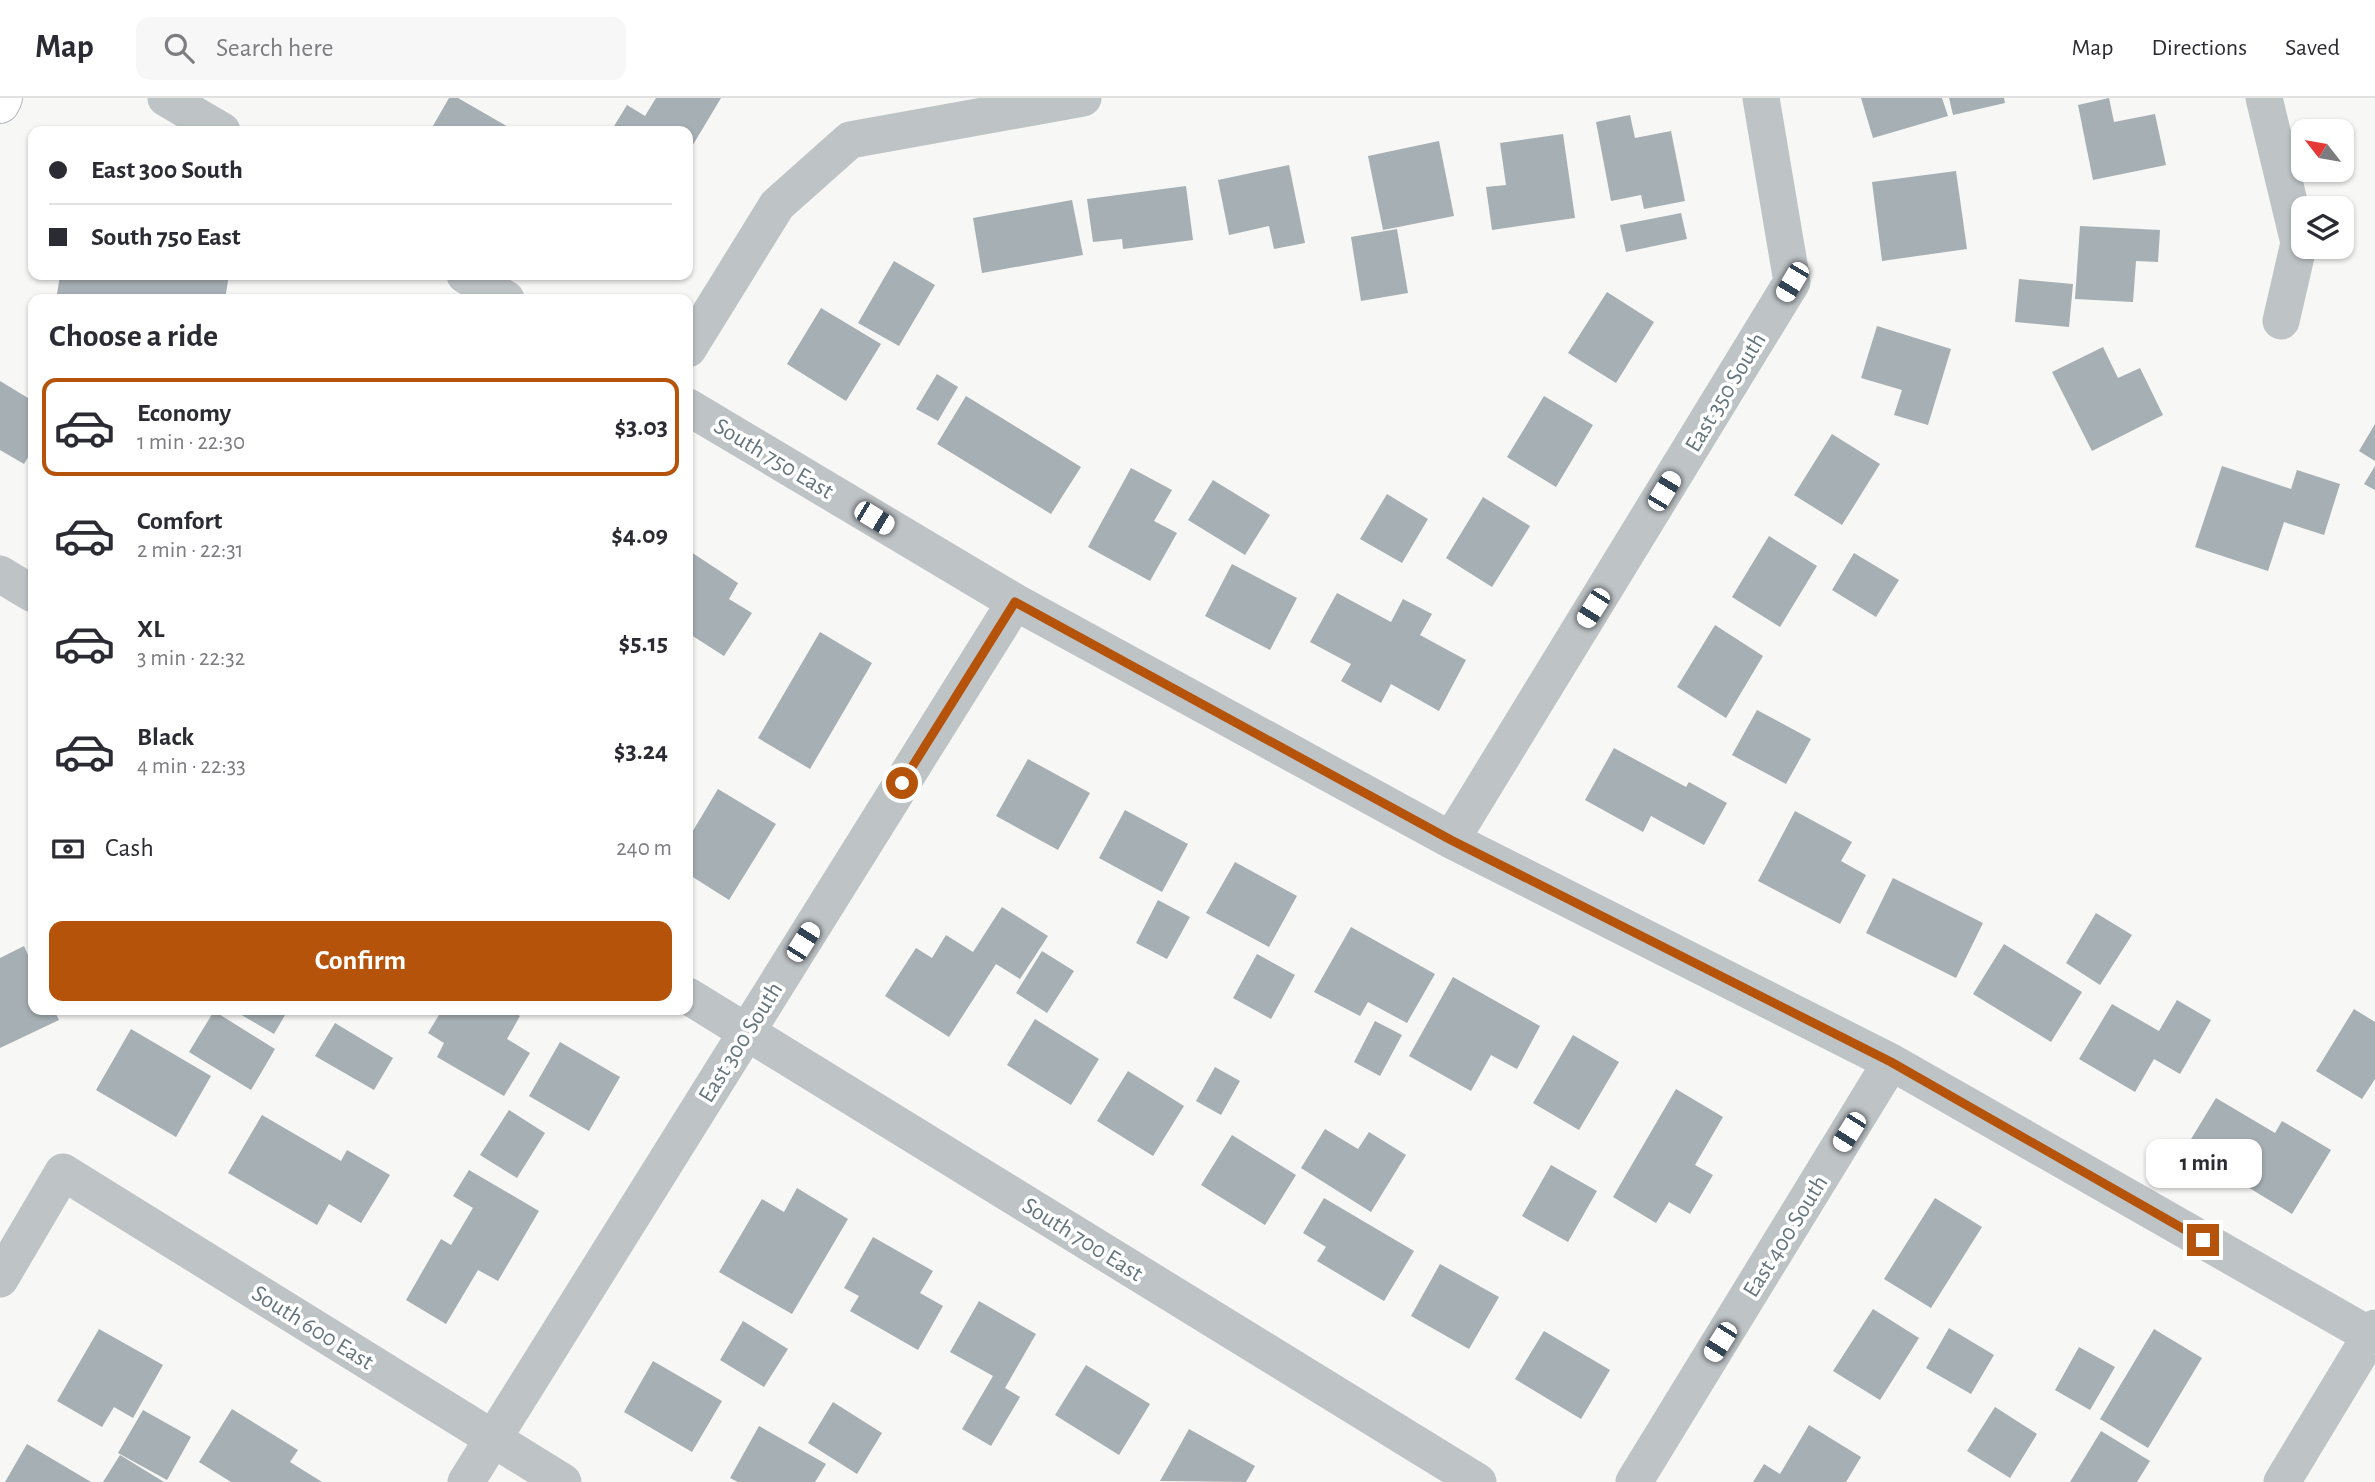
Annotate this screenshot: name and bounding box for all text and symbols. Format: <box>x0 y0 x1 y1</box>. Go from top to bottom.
search box <box>136 17 626 80</box>
icon: search <box>160 29 198 67</box>
text: Map <box>35 31 94 64</box>
text: Search here <box>216 35 334 61</box>
text: Map <box>2071 36 2113 60</box>
text: Directions <box>2151 36 2247 60</box>
text: Saved <box>2285 36 2340 60</box>
north arrow <box>2291 119 2354 182</box>
map controls <box>2291 119 2354 259</box>
text: East 300 South <box>91 157 243 183</box>
button: layers <box>2291 196 2354 259</box>
text: South 750 East <box>91 224 241 250</box>
car <box>1773 259 1812 305</box>
text: Choose a ride <box>49 320 218 352</box>
street label: East 350 South <box>1681 329 1771 456</box>
icon: car <box>53 396 116 459</box>
text: Economy <box>137 400 231 426</box>
text: $3.03 <box>614 414 668 440</box>
street label: South 750 East <box>710 414 838 504</box>
text: 1 min · 22:30 <box>137 431 245 454</box>
car <box>1645 468 1684 514</box>
car <box>851 498 898 538</box>
icon: car <box>53 504 116 567</box>
text: Comfort <box>137 508 222 534</box>
text: $4.09 <box>611 522 668 548</box>
text: 2 min · 22:31 <box>137 539 244 562</box>
car <box>1573 585 1614 631</box>
icon: car <box>53 612 116 675</box>
text: XL <box>137 616 164 642</box>
text: $5.15 <box>619 630 668 656</box>
text: 3 min · 22:32 <box>137 647 245 670</box>
icon: car <box>53 720 116 783</box>
text: Black <box>137 724 194 750</box>
text: $3.24 <box>614 738 668 764</box>
text: 4 min · 22:33 <box>137 755 246 778</box>
route start <box>886 767 918 799</box>
icon: cash <box>49 830 87 868</box>
text: Cash <box>105 835 154 861</box>
text: 240 m <box>616 837 672 860</box>
car <box>783 919 824 965</box>
button: Confirm <box>49 921 672 1001</box>
street label: East 300 South <box>694 978 787 1107</box>
car <box>1829 1109 1870 1155</box>
callout: 1 min <box>2145 1138 2261 1188</box>
text: 1 min <box>2180 1152 2228 1175</box>
street label: East 400 South <box>1739 1171 1833 1302</box>
street label: South 700 East <box>1018 1193 1147 1287</box>
route end <box>2187 1224 2219 1256</box>
street label: South 600 East <box>247 1281 378 1375</box>
car <box>1700 1319 1741 1365</box>

